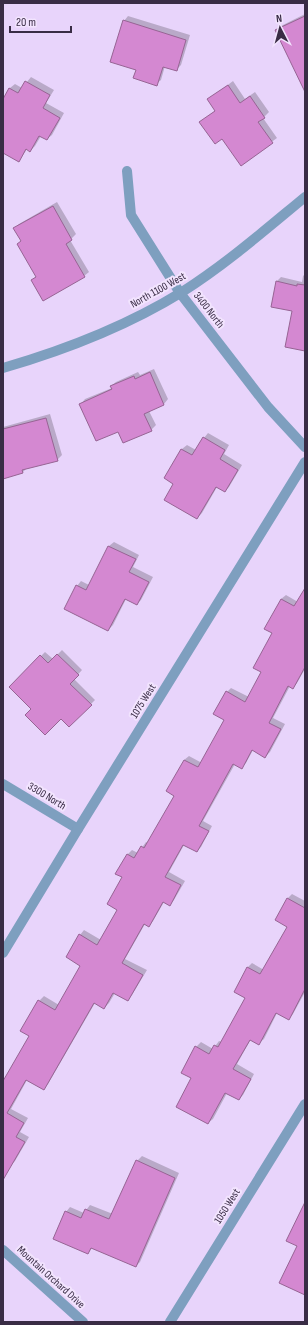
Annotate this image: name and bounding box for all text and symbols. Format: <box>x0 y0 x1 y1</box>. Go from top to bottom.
scale bar <box>10 8 71 34</box>
north arrow <box>260 8 300 48</box>
text: N <box>275 12 283 25</box>
text: 20 m <box>16 15 36 30</box>
street label: North 1100 West <box>128 269 188 311</box>
street label: 3400 North <box>191 289 227 331</box>
street label: 1075 West <box>127 681 159 721</box>
street label: 3300 North <box>26 780 69 813</box>
street label: 1050 West <box>211 1186 243 1226</box>
street label: Mountain Orchard Drive <box>14 1243 88 1311</box>

